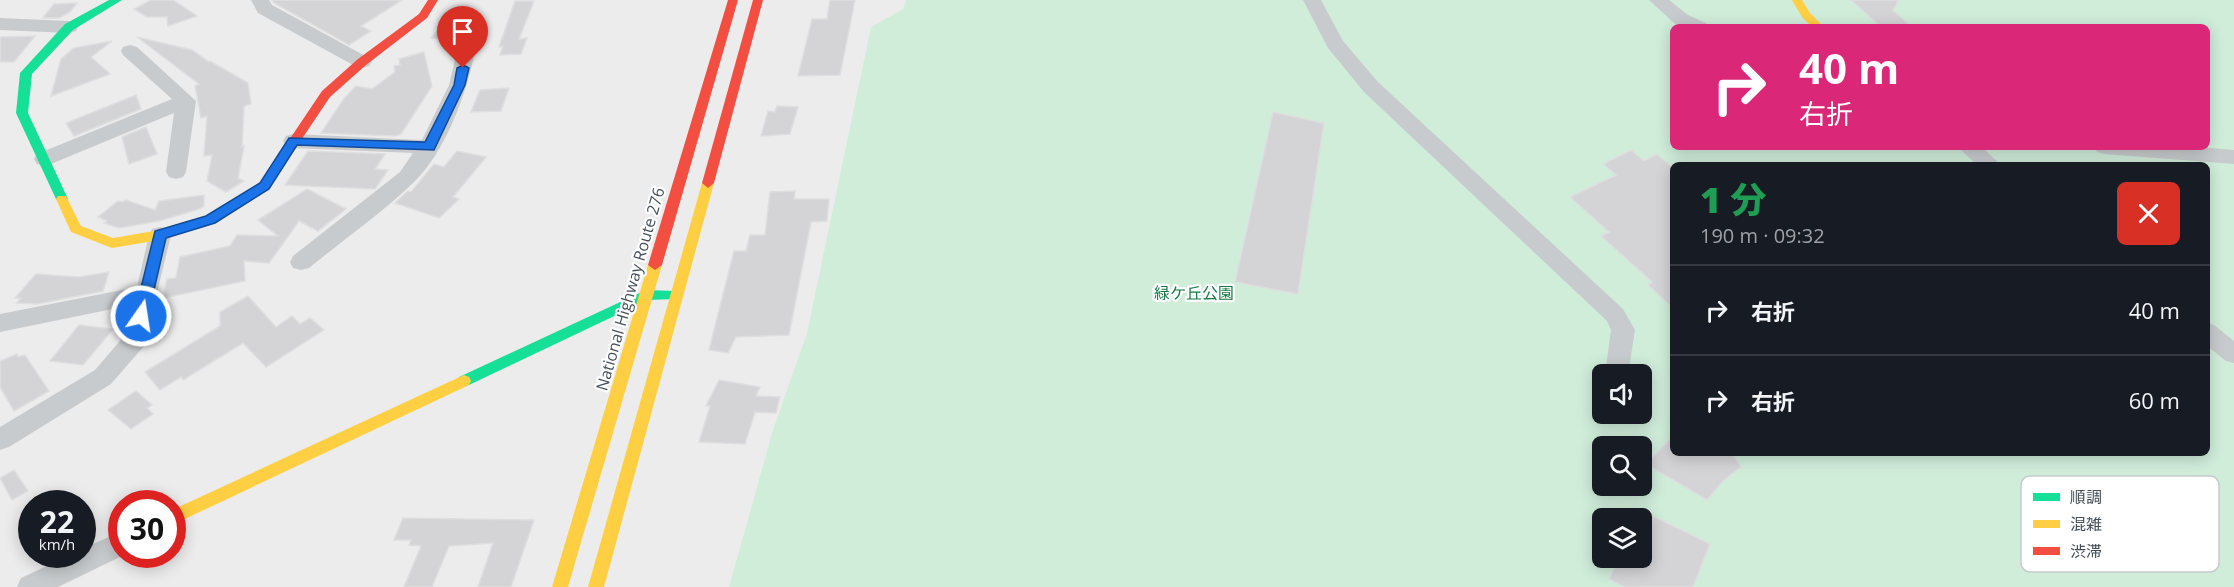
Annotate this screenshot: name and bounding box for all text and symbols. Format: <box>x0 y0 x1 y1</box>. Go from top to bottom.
pin <box>437 6 488 68</box>
icon: arrive <box>446 15 479 48</box>
text: 40 m <box>1799 39 1899 96</box>
icon: right <box>1700 48 1778 126</box>
text: 右折 <box>1799 95 1853 132</box>
text: 1 分 <box>1700 175 1766 224</box>
button: close <box>2117 182 2180 245</box>
street label: National Highway Route 276 <box>590 185 670 393</box>
text: 190 m · 09:32 <box>1700 222 1825 249</box>
park label: 緑ケ丘公園 <box>1154 282 1234 304</box>
position arrow <box>109 284 173 348</box>
icon: right <box>1700 294 1733 327</box>
text: 40 m <box>2129 295 2180 325</box>
text: 右折 <box>1751 296 1795 326</box>
map controls <box>1592 364 1652 568</box>
button: sound <box>1592 364 1652 424</box>
icon: right <box>1700 384 1733 417</box>
text: 60 m <box>2129 385 2180 415</box>
text: 右折 <box>1751 386 1795 416</box>
button: search <box>1592 436 1652 496</box>
legend <box>2021 476 2219 572</box>
text: 順調 <box>2070 486 2102 508</box>
speed limit sign: 30 <box>108 490 186 568</box>
text: 22 <box>40 501 74 542</box>
button: layers <box>1592 508 1652 568</box>
text: 混雑 <box>2070 513 2102 535</box>
text: km/h <box>39 534 75 554</box>
text: 渋滞 <box>2070 540 2102 562</box>

